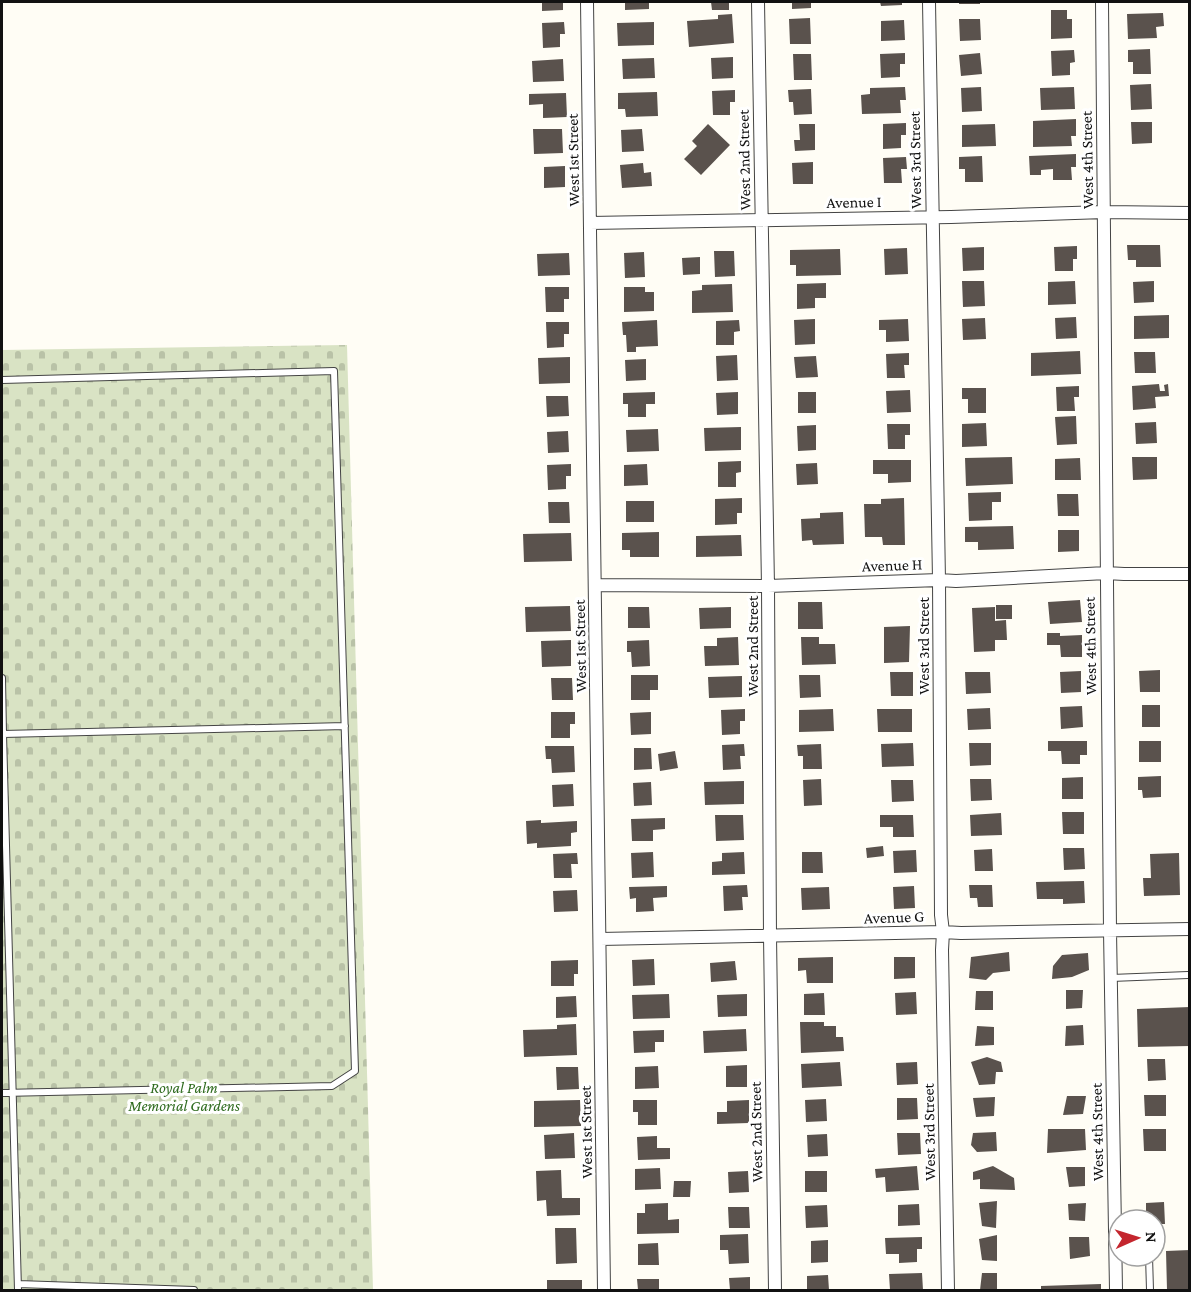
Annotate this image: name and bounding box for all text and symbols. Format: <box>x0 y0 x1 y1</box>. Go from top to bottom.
street label: West 2nd Street <box>735 109 753 211</box>
street label: West 3rd Street <box>906 110 924 209</box>
street label: West 4th Street <box>1078 110 1096 209</box>
street label: West 1st Street <box>564 113 582 207</box>
street label: Avenue I <box>826 193 882 211</box>
street label: Avenue H <box>861 555 923 575</box>
street label: West 2nd Street <box>744 595 761 696</box>
street label: West 4th Street <box>1081 596 1099 695</box>
street label: West 3rd Street <box>915 597 932 695</box>
street label: West 1st Street <box>571 599 589 693</box>
street label: Avenue G <box>864 907 924 927</box>
park label: Royal Palm Memorial Gardens <box>127 1079 240 1114</box>
street label: West 2nd Street <box>747 1081 765 1183</box>
street label: West 3rd Street <box>920 1082 938 1181</box>
street label: West 4th Street <box>1088 1082 1106 1181</box>
street label: West 1st Street <box>577 1085 595 1179</box>
north arrow <box>1107 1208 1167 1268</box>
text: N <box>1143 1231 1160 1243</box>

